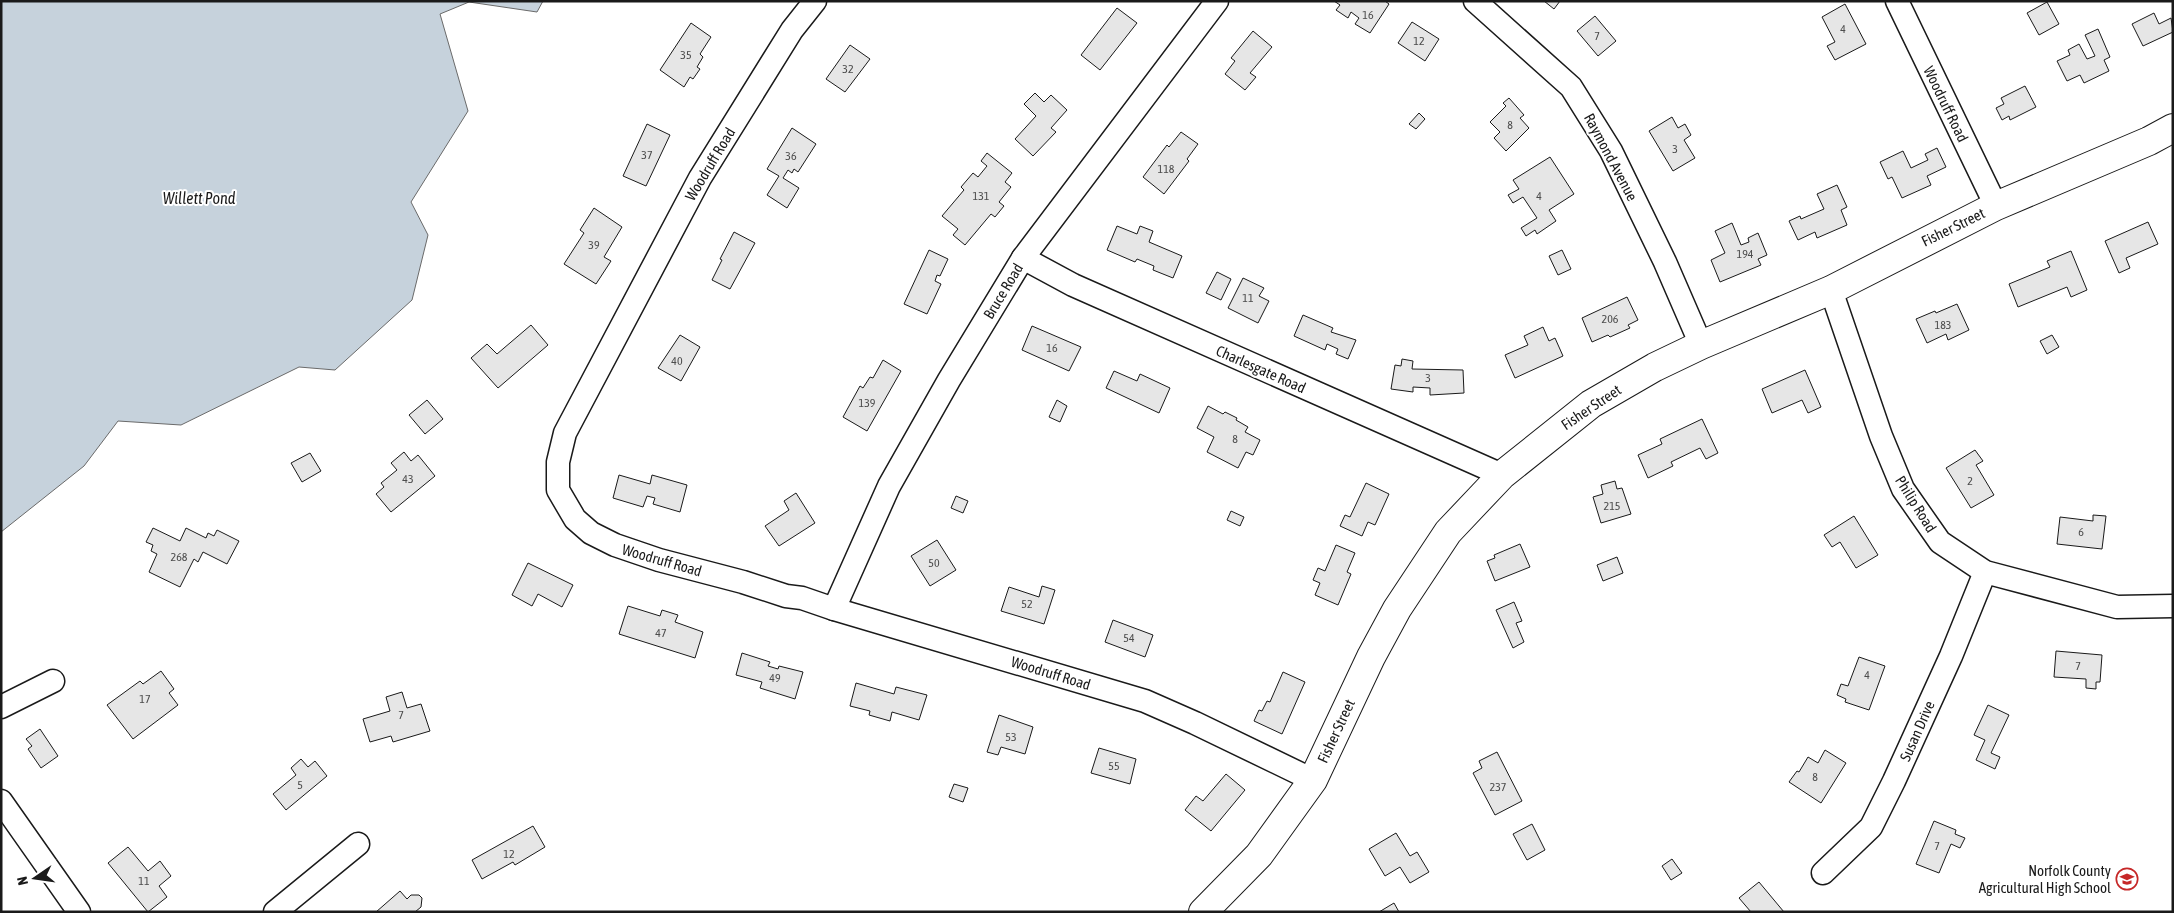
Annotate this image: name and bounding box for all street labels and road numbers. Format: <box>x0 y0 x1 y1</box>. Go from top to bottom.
street label: Woodruff Road <box>1920 63 1972 145</box>
street label: Raymond Avenue <box>1581 110 1641 204</box>
street label: Woodruff Road <box>682 124 738 204</box>
street label: Fisher Street <box>1919 204 1987 250</box>
street label: Bruce Road <box>980 260 1026 322</box>
street label: Charlesgate Road <box>1214 342 1308 396</box>
street label: Fisher Street <box>1558 381 1624 433</box>
street label: Philip Road <box>1892 473 1940 535</box>
street label: Woodruff Road <box>620 541 704 579</box>
street label: Woodruff Road <box>1009 653 1093 693</box>
street label: Fisher Street <box>1314 696 1358 766</box>
street label: Susan Drive <box>1896 698 1938 764</box>

